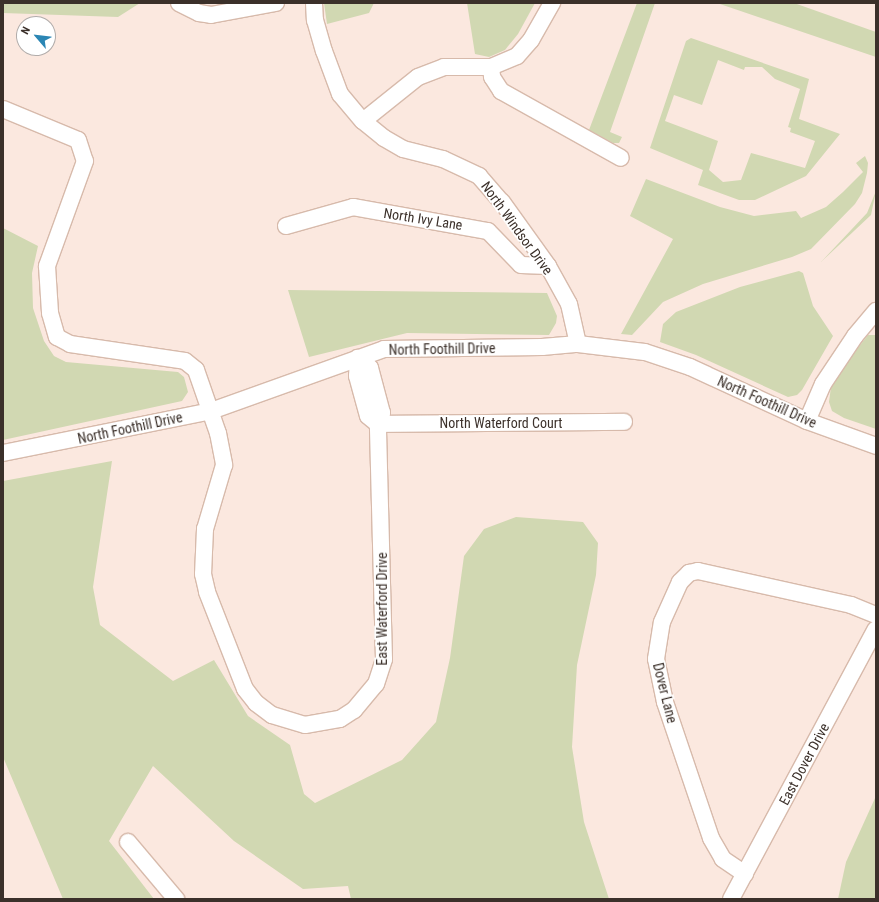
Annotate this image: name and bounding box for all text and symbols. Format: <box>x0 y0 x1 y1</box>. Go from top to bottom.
north arrow <box>16 16 56 56</box>
text: N <box>19 25 33 37</box>
street label: North Windsor Drive <box>478 178 556 278</box>
street label: North Ivy Lane <box>382 204 464 234</box>
street label: North Foothill Drive <box>388 340 496 358</box>
street label: North Foothill Drive <box>715 373 819 431</box>
street label: North Foothill Drive <box>76 409 184 447</box>
street label: North Waterford Court <box>440 415 562 431</box>
street label: East Waterford Drive <box>374 552 390 666</box>
street label: Dover Lane <box>649 661 681 725</box>
street label: East Dover Drive <box>775 720 833 808</box>

